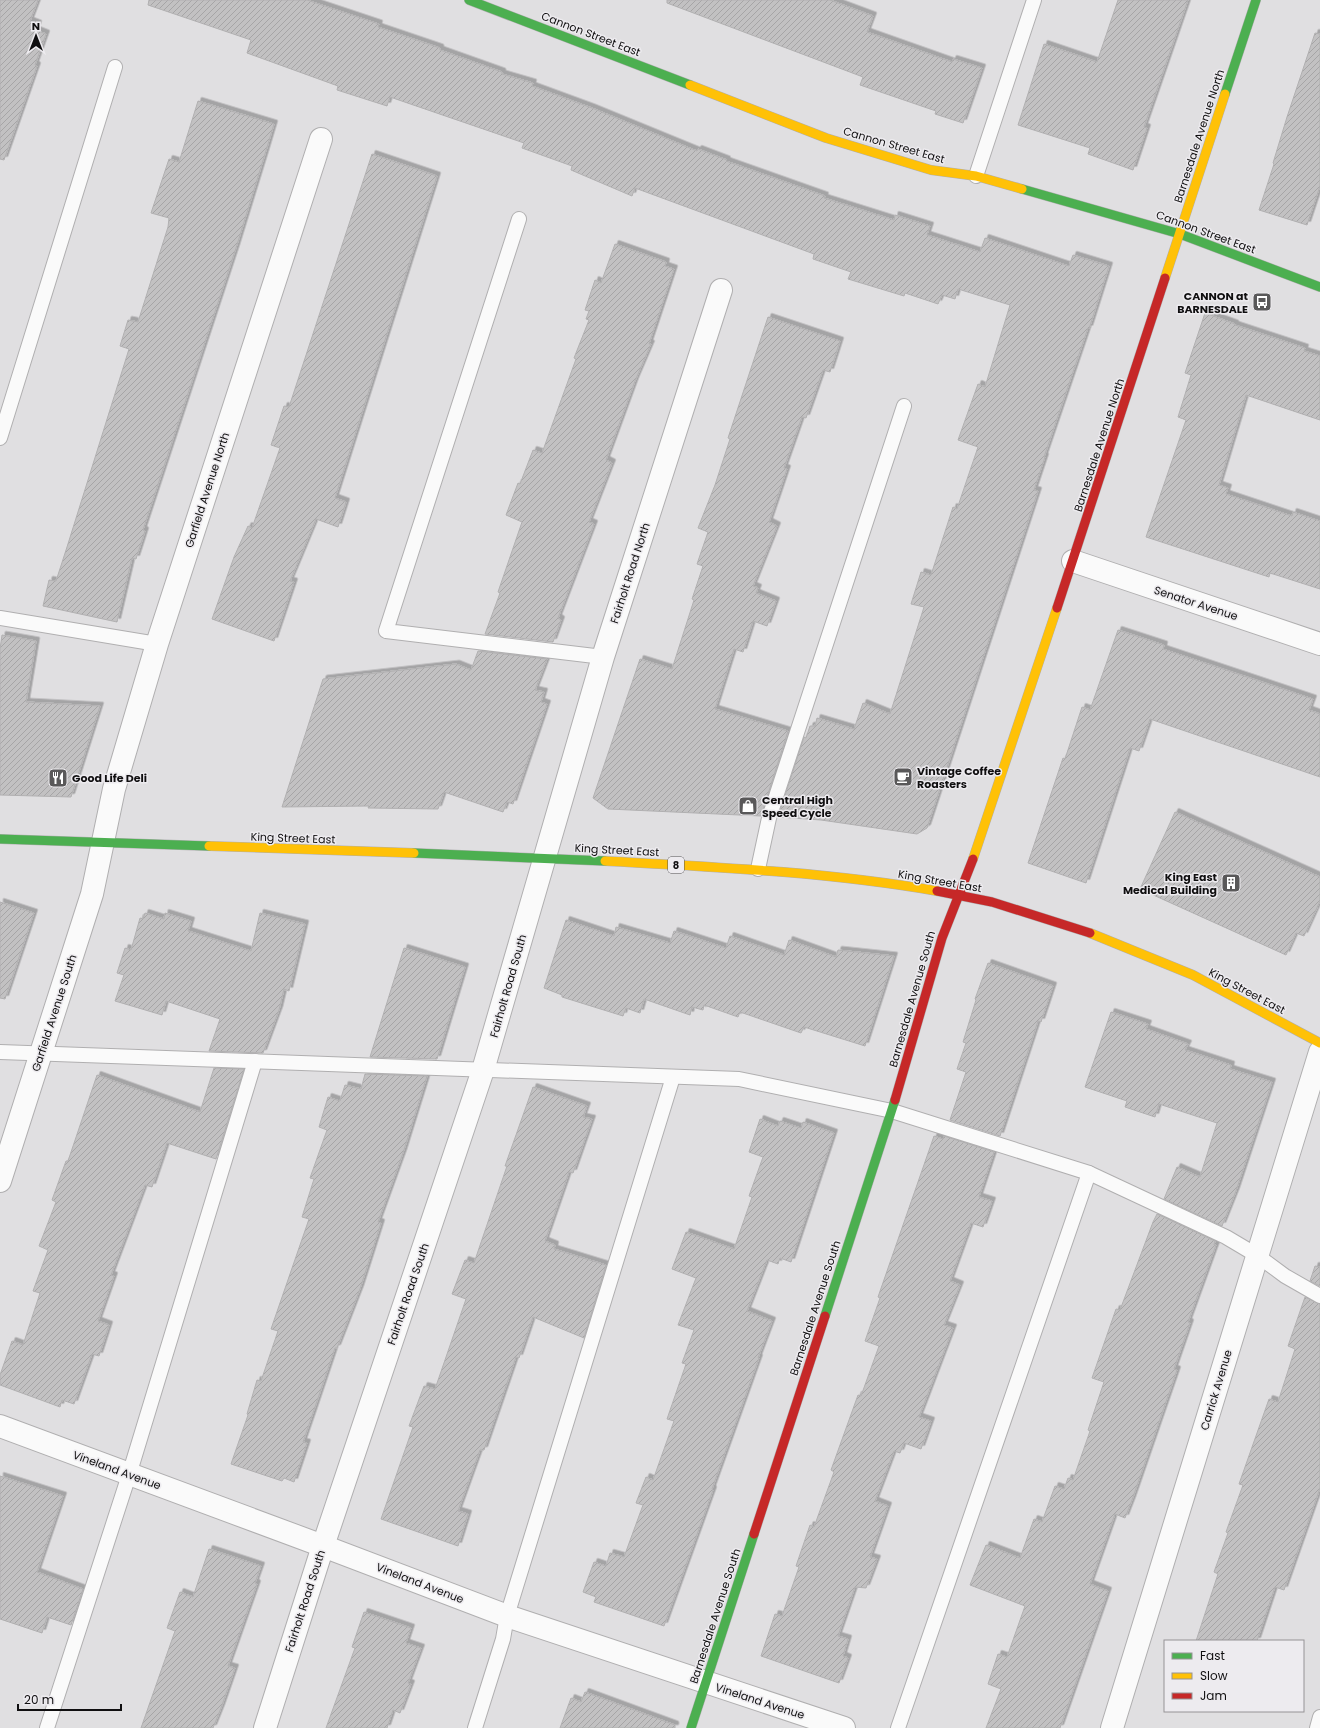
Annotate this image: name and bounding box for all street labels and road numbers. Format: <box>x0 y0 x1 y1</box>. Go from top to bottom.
street label: Cannon Street East <box>539 8 643 60</box>
street label: Barnesdale Avenue North <box>1170 67 1228 205</box>
street label: Cannon Street East <box>841 123 947 167</box>
street label: Cannon Street East <box>1154 207 1258 257</box>
street label: Barnesdale Avenue North <box>1070 376 1128 514</box>
street label: Garfield Avenue North <box>181 430 233 550</box>
street label: Fairholt Road North <box>606 521 654 625</box>
street label: Senator Avenue <box>1152 582 1240 624</box>
street label: King Street East <box>250 829 336 847</box>
street label: King Street East <box>574 840 660 860</box>
road number: 8 <box>668 857 684 873</box>
street label: King Street East <box>897 866 983 896</box>
street label: Barnesdale Avenue South <box>885 929 939 1069</box>
street label: Fairholt Road South <box>486 933 530 1039</box>
street label: Garfield Avenue South <box>28 952 80 1074</box>
street label: King Street East <box>1206 964 1288 1018</box>
street label: Barnesdale Avenue South <box>786 1238 844 1378</box>
street label: Fairholt Road South <box>383 1241 433 1347</box>
street label: Carrick Avenue <box>1196 1348 1236 1432</box>
street label: Vineland Avenue <box>71 1447 164 1493</box>
street label: Barnesdale Avenue South <box>686 1546 744 1686</box>
street label: Fairholt Road South <box>281 1548 329 1654</box>
street label: Vineland Avenue <box>374 1559 466 1607</box>
street label: Vineland Avenue <box>713 1679 807 1723</box>

